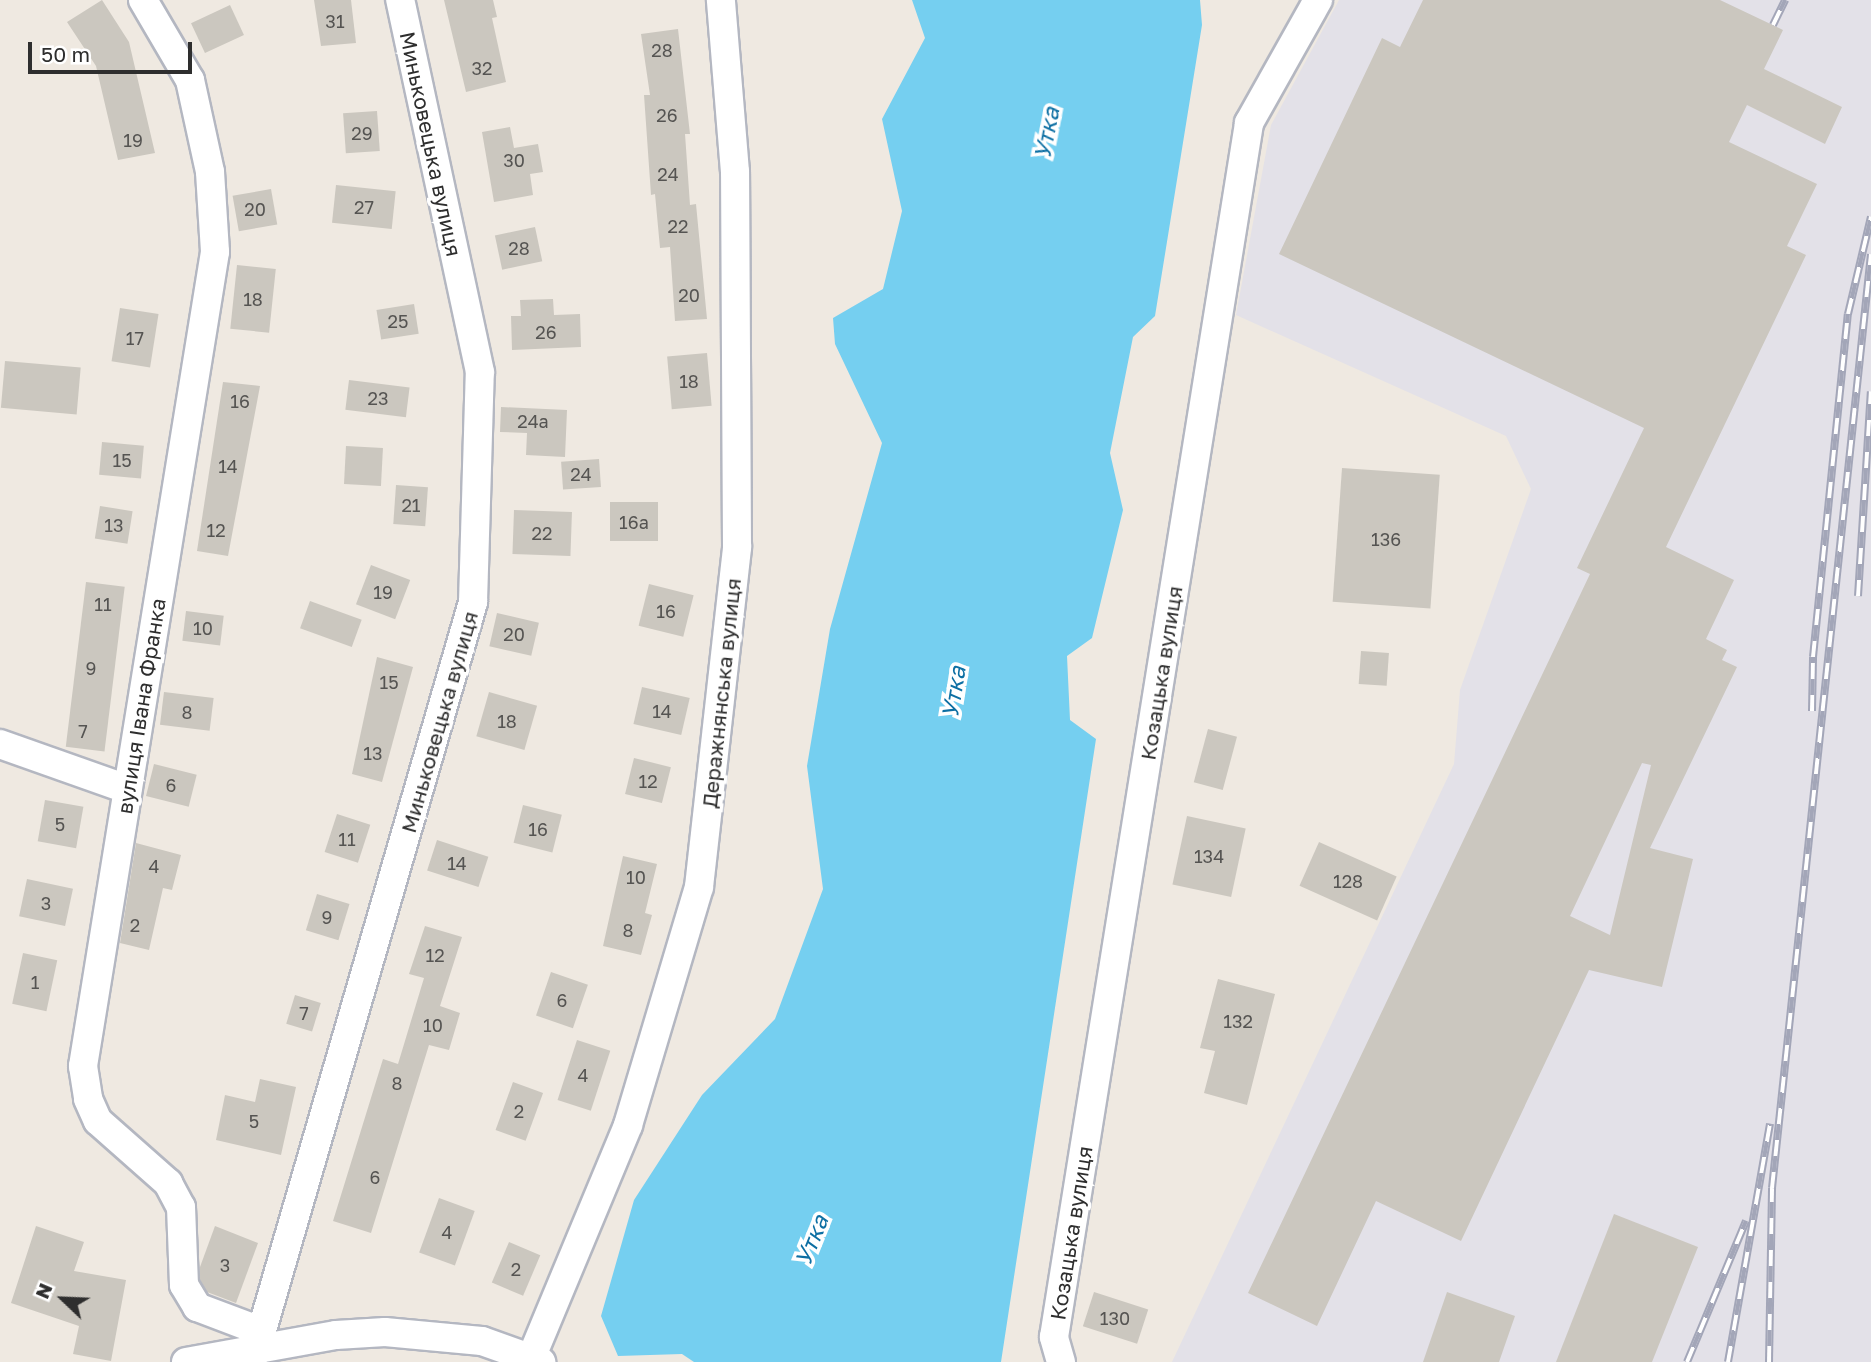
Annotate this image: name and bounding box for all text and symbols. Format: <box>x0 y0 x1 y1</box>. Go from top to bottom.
house number: 31 <box>325 10 345 32</box>
scale bar <box>32 28 196 72</box>
street label: Миньковецька вулиця <box>395 29 467 259</box>
house number: 28 <box>651 39 673 61</box>
text: 50 m <box>41 41 90 67</box>
house number: 32 <box>472 57 492 79</box>
house number: 26 <box>656 104 678 126</box>
water label: Утка <box>1027 105 1065 161</box>
house number: 29 <box>351 122 373 144</box>
house number: 19 <box>123 129 143 151</box>
house number: 30 <box>503 149 525 171</box>
house number: 24 <box>657 163 679 185</box>
house number: 27 <box>354 196 374 218</box>
house number: 20 <box>244 198 266 220</box>
house number: 22 <box>668 215 688 237</box>
house number: 28 <box>508 237 530 259</box>
house number: 20 <box>678 284 700 306</box>
house number: 18 <box>243 288 263 310</box>
house number: 25 <box>388 310 408 332</box>
house number: 26 <box>535 321 557 343</box>
house number: 17 <box>126 327 144 349</box>
house number: 18 <box>679 370 699 392</box>
house number: 23 <box>368 387 388 409</box>
house number: 16 <box>230 390 250 412</box>
house number: 24а <box>517 410 549 432</box>
house number: 15 <box>112 449 132 471</box>
house number: 14 <box>218 455 238 477</box>
house number: 24 <box>570 463 592 485</box>
house number: 21 <box>401 494 421 516</box>
house number: 16а <box>619 511 649 533</box>
house number: 13 <box>104 514 124 536</box>
house number: 12 <box>206 519 226 541</box>
house number: 22 <box>532 522 552 544</box>
house number: 136 <box>1371 528 1401 550</box>
street label: Деражнянська вулиця <box>696 577 746 809</box>
house number: 19 <box>373 581 393 603</box>
street label: Козацька вулиця <box>1135 584 1187 762</box>
house number: 11 <box>94 593 112 615</box>
street label: вулиця Івана Франка <box>112 596 170 816</box>
house number: 16 <box>656 600 676 622</box>
street label: Миньковецька вулиця <box>395 608 483 836</box>
house number: 10 <box>193 617 213 639</box>
house number: 20 <box>503 623 525 645</box>
house number: 9 <box>86 657 96 679</box>
water label: Утка <box>935 664 971 720</box>
house number: 15 <box>379 671 399 693</box>
house number: 14 <box>652 700 672 722</box>
house number: 8 <box>182 701 192 723</box>
house number: 18 <box>497 710 517 732</box>
house number: 7 <box>78 720 88 742</box>
house number: 13 <box>363 742 383 764</box>
house number: 12 <box>638 770 658 792</box>
house number: 6 <box>166 774 176 796</box>
house number: 5 <box>55 813 65 835</box>
house number: 16 <box>528 818 548 840</box>
house number: 11 <box>338 828 356 850</box>
house number: 134 <box>1194 845 1224 867</box>
house number: 14 <box>447 852 467 874</box>
house number: 4 <box>149 855 159 877</box>
house number: 10 <box>626 866 646 888</box>
house number: 128 <box>1333 870 1363 892</box>
house number: 3 <box>41 892 51 914</box>
house number: 9 <box>322 906 332 928</box>
house number: 2 <box>130 914 140 936</box>
house number: 8 <box>623 919 633 941</box>
house number: 12 <box>425 944 445 966</box>
house number: 1 <box>31 971 39 993</box>
house number: 6 <box>557 989 567 1011</box>
house number: 7 <box>299 1002 309 1024</box>
house number: 132 <box>1223 1010 1253 1032</box>
house number: 10 <box>423 1014 443 1036</box>
house number: 4 <box>578 1064 588 1086</box>
house number: 8 <box>392 1072 402 1094</box>
house number: 2 <box>514 1100 524 1122</box>
house number: 5 <box>249 1110 259 1132</box>
street label: Козацька вулиця <box>1045 1144 1097 1322</box>
house number: 6 <box>370 1166 380 1188</box>
water label: Утка <box>788 1211 834 1269</box>
house number: 4 <box>442 1221 452 1243</box>
house number: 3 <box>220 1254 230 1276</box>
house number: 2 <box>511 1258 521 1280</box>
north arrow <box>28 1264 98 1334</box>
text: N <box>30 1279 57 1302</box>
house number: 130 <box>1100 1307 1130 1329</box>

